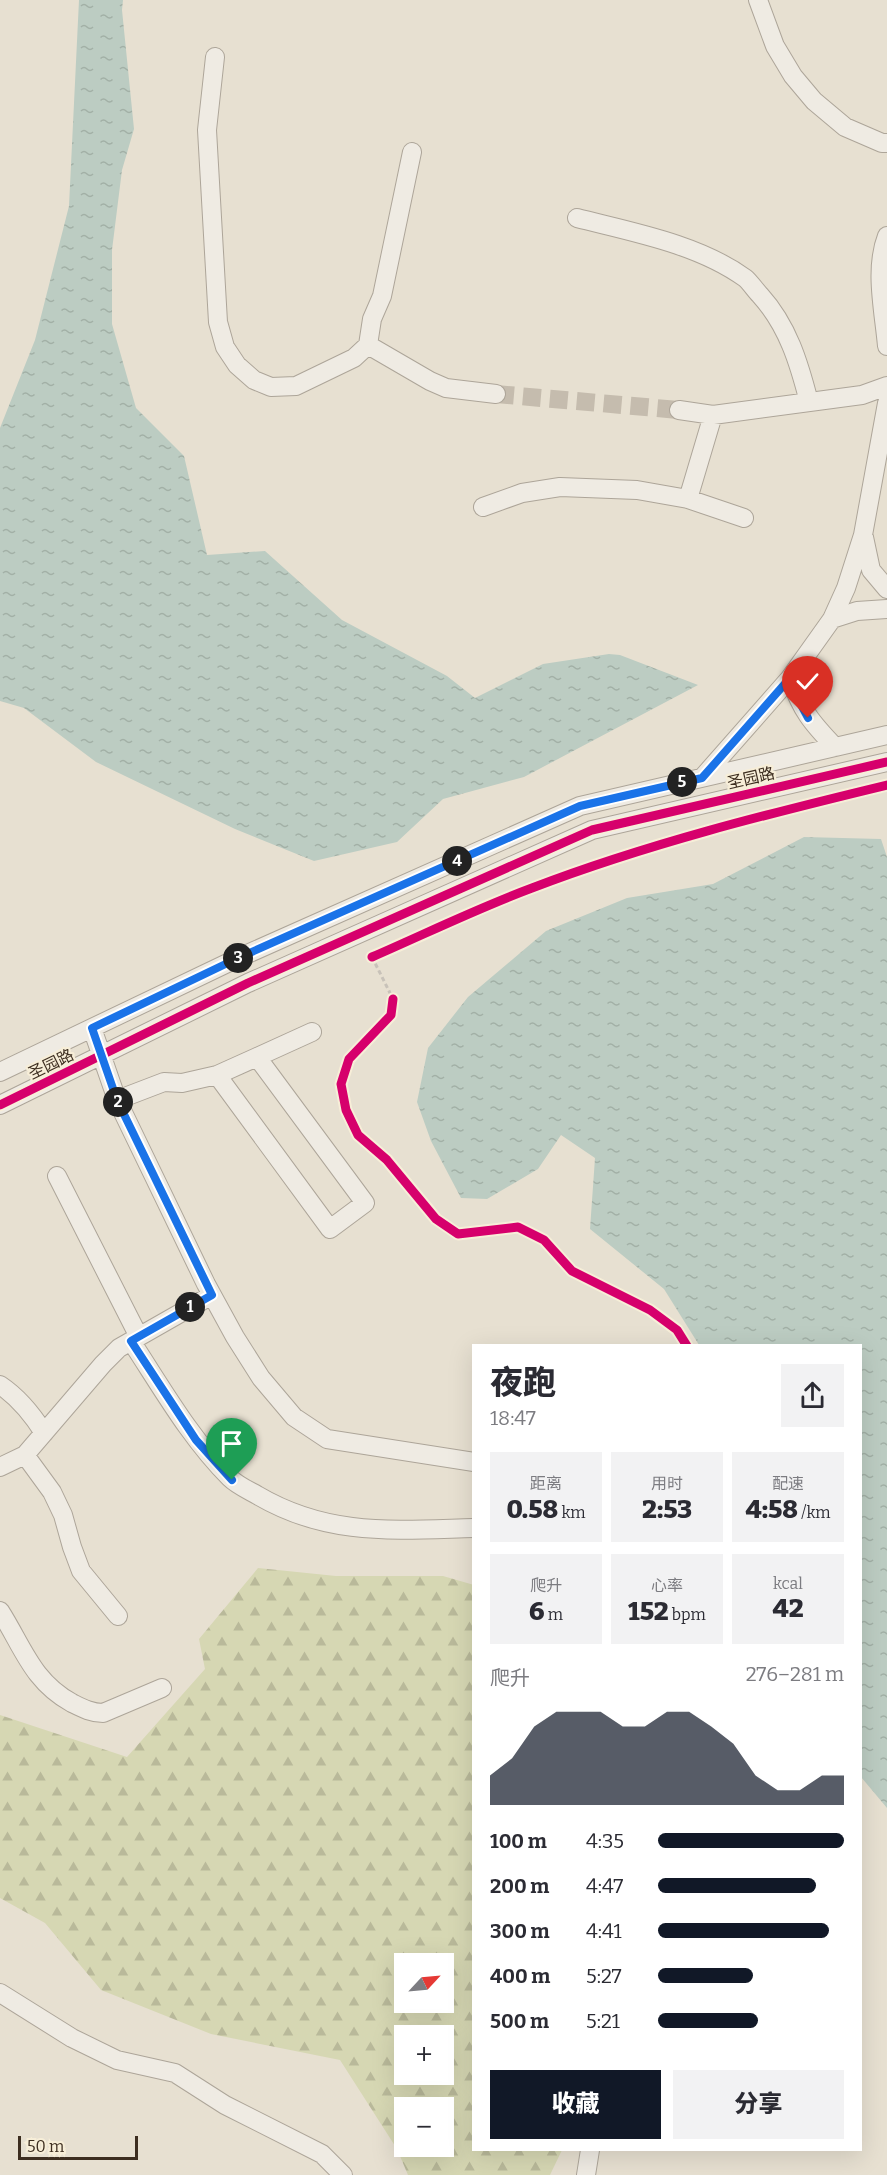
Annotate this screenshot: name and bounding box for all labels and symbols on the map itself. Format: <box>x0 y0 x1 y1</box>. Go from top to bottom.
pin <box>782 656 833 718</box>
street label: 圣园路 <box>725 763 777 793</box>
pin: 5 <box>667 767 697 797</box>
pin: 4 <box>442 846 472 876</box>
pin: 3 <box>223 943 253 973</box>
street label: 圣园路 <box>25 1045 77 1083</box>
pin: 2 <box>103 1087 133 1117</box>
pin: 1 <box>175 1292 205 1322</box>
pin <box>206 1418 257 1480</box>
north arrow <box>394 1953 454 2013</box>
scale bar <box>18 2133 138 2160</box>

